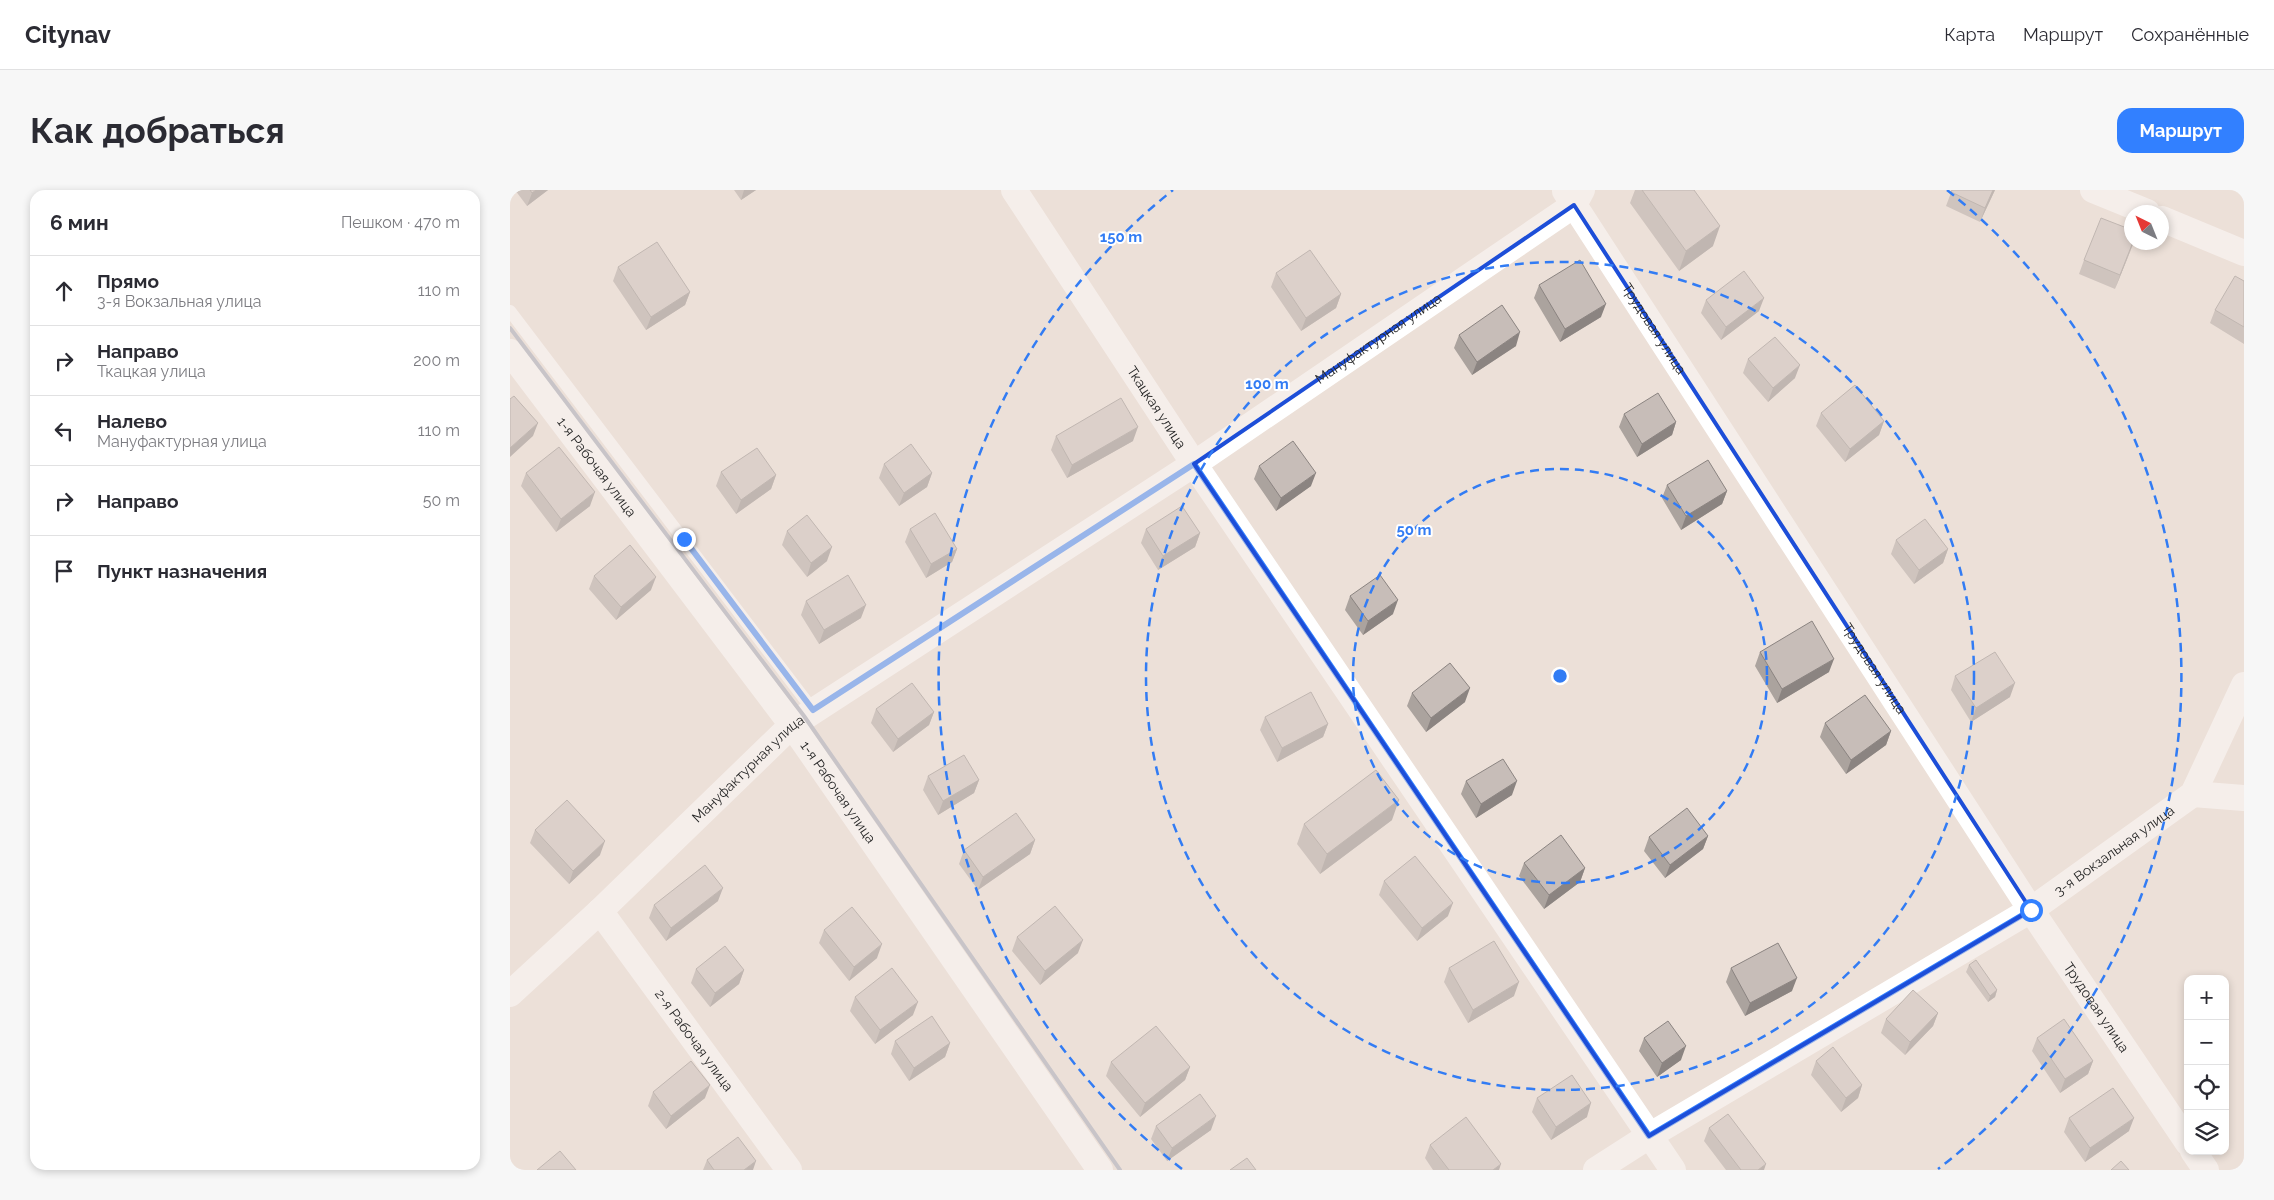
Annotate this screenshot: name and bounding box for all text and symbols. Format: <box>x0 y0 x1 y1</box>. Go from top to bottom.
text: Citynav <box>25 20 111 49</box>
text: Карта <box>1944 24 1995 45</box>
text: Маршрут <box>2023 24 2103 45</box>
text: Сохранённые <box>2131 24 2249 45</box>
button: Маршрут <box>2117 108 2244 153</box>
text: Как добраться <box>30 110 285 151</box>
north arrow <box>2124 205 2169 250</box>
text: 6 мин <box>50 210 109 235</box>
text: Пешком · 470 m <box>341 213 460 232</box>
text: 150 m <box>1100 228 1142 246</box>
text: Прямо <box>97 270 159 292</box>
icon: ahead <box>50 277 78 305</box>
street label: Трудовая улица <box>1619 280 1689 377</box>
text: 110 m <box>418 281 460 300</box>
street label: Мануфактурная улица <box>1312 290 1444 387</box>
text: 3-я Вокзальная улица <box>97 292 261 311</box>
text: Направо <box>97 340 178 362</box>
icon: right <box>50 347 78 375</box>
text: 200 m <box>413 351 460 370</box>
text: Ткацкая улица <box>97 362 206 381</box>
street label: Ткацкая улица <box>1124 363 1190 452</box>
text: 100 m <box>1245 375 1289 393</box>
text: Налево <box>97 410 167 432</box>
street label: 1-я Рабочая улица <box>554 414 640 520</box>
icon: left <box>50 417 78 445</box>
text: 110 m <box>418 421 460 440</box>
text: Мануфактурная улица <box>97 432 267 451</box>
icon: right <box>50 487 78 515</box>
text: Направо <box>97 490 178 512</box>
text: 50 m <box>423 491 460 510</box>
text: 50 m <box>1396 521 1432 539</box>
route end <box>673 528 696 551</box>
icon: arrive <box>50 557 78 585</box>
text: Пункт назначения <box>97 560 267 582</box>
street label: Трудовая улица <box>1839 620 1910 717</box>
centre of rings <box>1551 667 1569 685</box>
street label: Мануфактурная улица <box>689 711 807 825</box>
street label: 1-я Рабочая улица <box>797 738 879 846</box>
street label: 3-я Вокзальная улица <box>2051 802 2177 899</box>
route start <box>2020 899 2043 922</box>
street label: Трудовая улица <box>2061 959 2132 1055</box>
map controls <box>2184 975 2229 1155</box>
button: + <box>2184 975 2229 1020</box>
street label: 2-я Рабочая улица <box>652 986 737 1094</box>
button: − <box>2184 1020 2229 1065</box>
button: locate <box>2184 1065 2229 1110</box>
button: layers <box>2184 1110 2229 1155</box>

